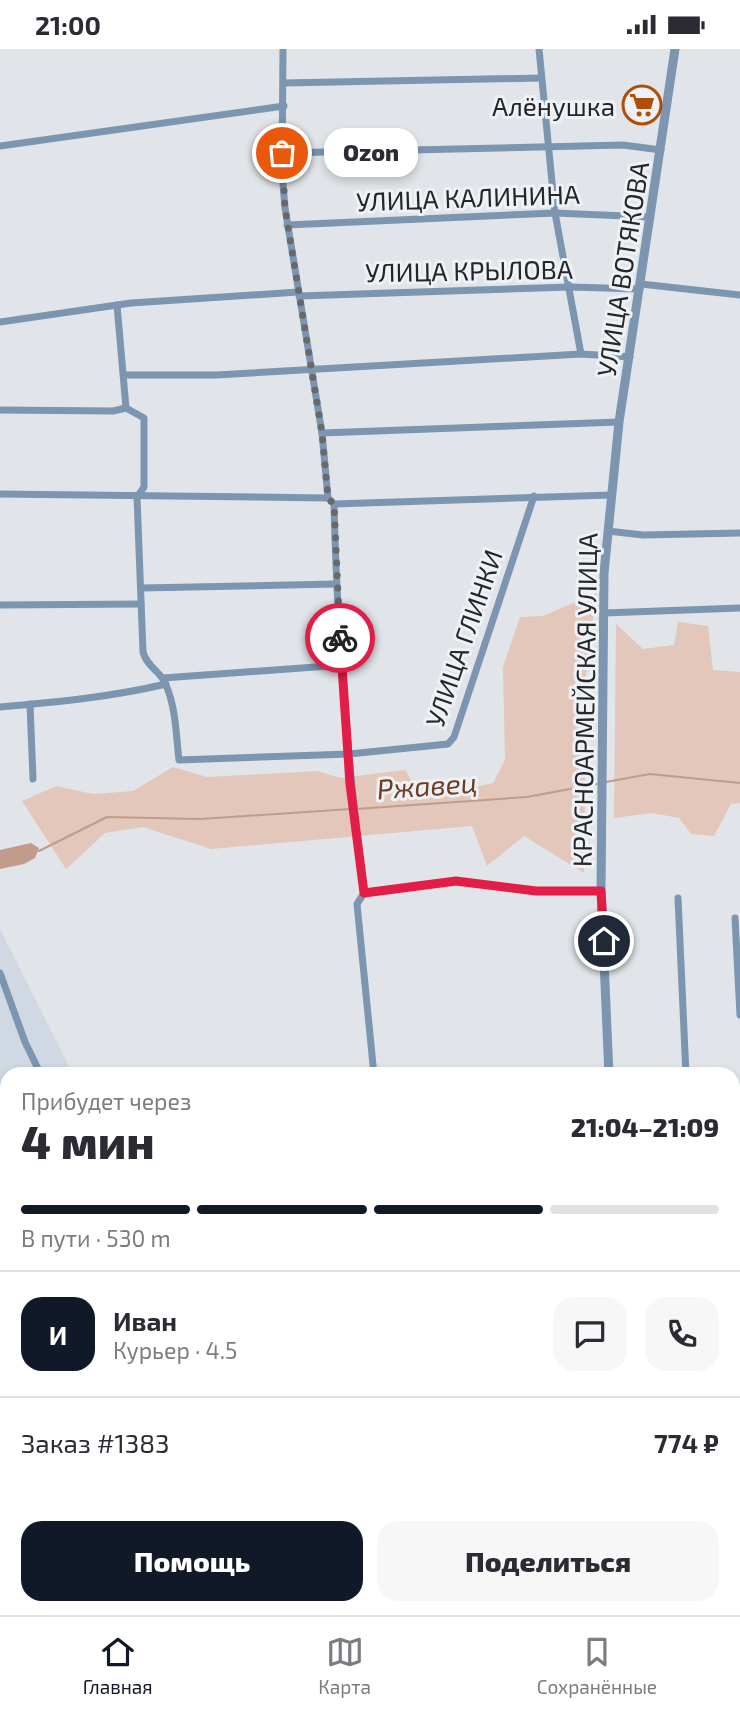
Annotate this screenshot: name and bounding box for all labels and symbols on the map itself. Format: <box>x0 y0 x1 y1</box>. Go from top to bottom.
supermarket icon: Алёнушка <box>621 84 663 126</box>
place label: Алёнушка <box>492 90 615 122</box>
pin <box>252 123 312 183</box>
callout: Ozon <box>324 129 418 177</box>
street label: УЛИЦА ВОТЯКОВА <box>590 159 654 379</box>
street label: УЛИЦА КАЛИНИНА <box>356 178 580 216</box>
street label: УЛИЦА КРЫЛОВА <box>365 253 573 287</box>
street label: КРАСНОАРМЕЙСКАЯ УЛИЦА <box>566 533 602 867</box>
street label: УЛИЦА ГЛИНКИ <box>418 545 508 731</box>
courier <box>305 603 375 673</box>
water label: Ржавец <box>376 765 478 805</box>
pin <box>574 911 634 971</box>

